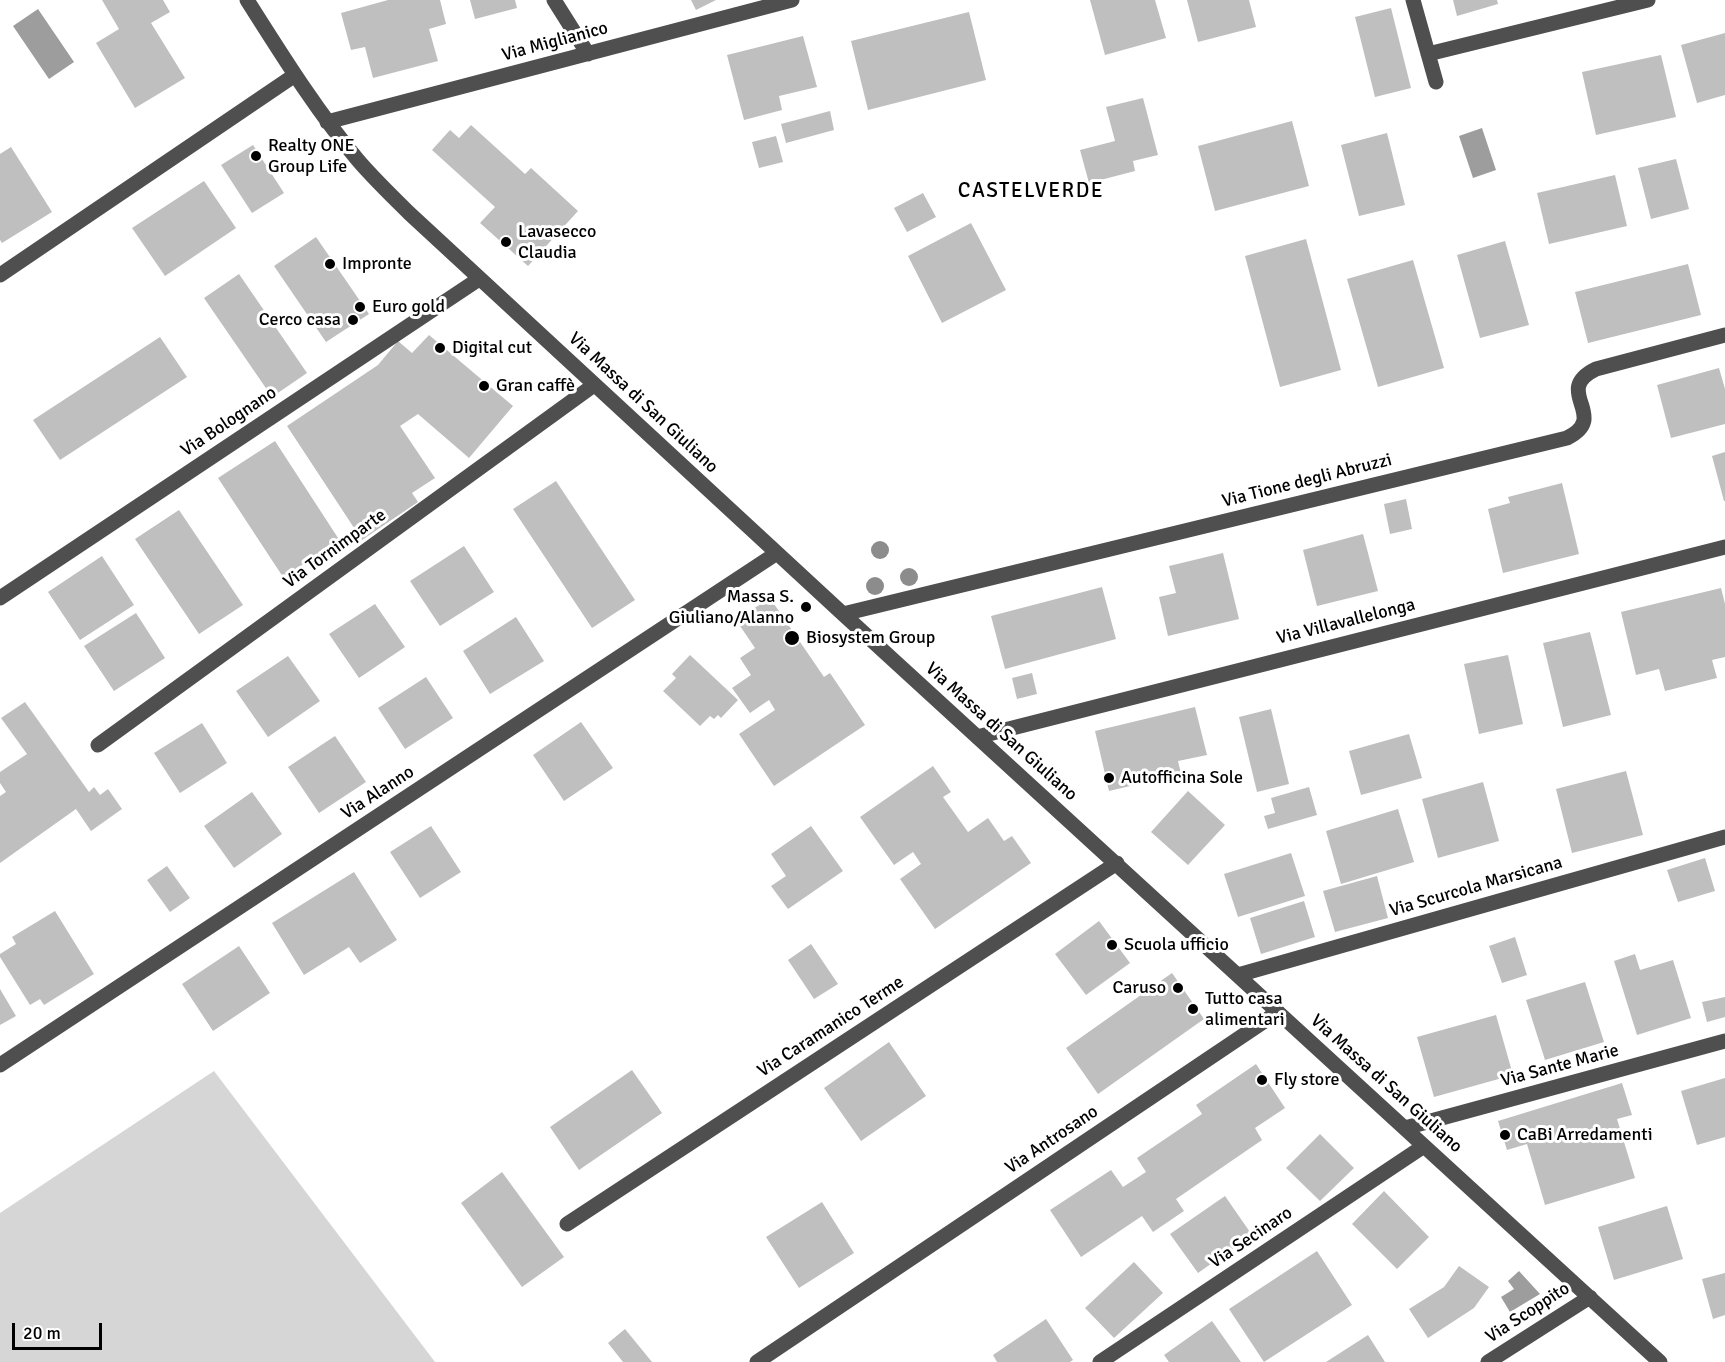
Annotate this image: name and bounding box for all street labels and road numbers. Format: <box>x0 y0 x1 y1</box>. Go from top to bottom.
street label: Via Miglianico <box>500 17 610 67</box>
street label: Via Massa di San Giuliano <box>564 328 722 478</box>
street label: Via Bolognano <box>177 382 281 462</box>
street label: Via Tione degli Abruzzi <box>1220 449 1394 513</box>
street label: Via Tornimparte <box>280 505 390 593</box>
street label: Via Villavallelonga <box>1274 594 1418 650</box>
street label: Via Massa di San Giuliano <box>921 658 1081 806</box>
street label: Via Alanno <box>337 761 419 825</box>
street label: Via Scurcola Marsicana <box>1387 852 1565 922</box>
street label: Via Caramanico Terme <box>754 972 908 1082</box>
street label: Via Massa di San Giuliano <box>1306 1010 1466 1158</box>
street label: Via Sante Marie <box>1499 1040 1621 1092</box>
street label: Via Antrosano <box>1002 1101 1102 1179</box>
street label: Via Secinaro <box>1205 1202 1297 1274</box>
street label: Via Scoppito <box>1482 1278 1574 1348</box>

